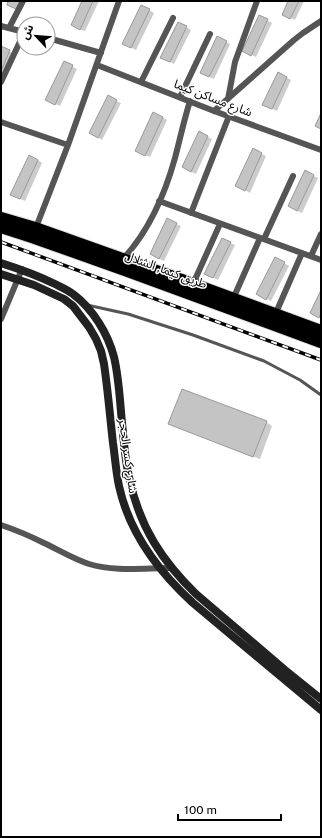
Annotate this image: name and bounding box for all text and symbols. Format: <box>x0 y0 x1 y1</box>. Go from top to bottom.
north arrow <box>16 16 56 56</box>
text: ش <box>18 22 37 41</box>
street label: شارع مساكن كيما <box>171 77 254 121</box>
street label: طريق كيما, الشلال <box>123 249 209 292</box>
street label: شارع كسر الحجر <box>114 417 140 494</box>
scale bar <box>178 796 281 822</box>
text: 100 m <box>184 803 217 817</box>

